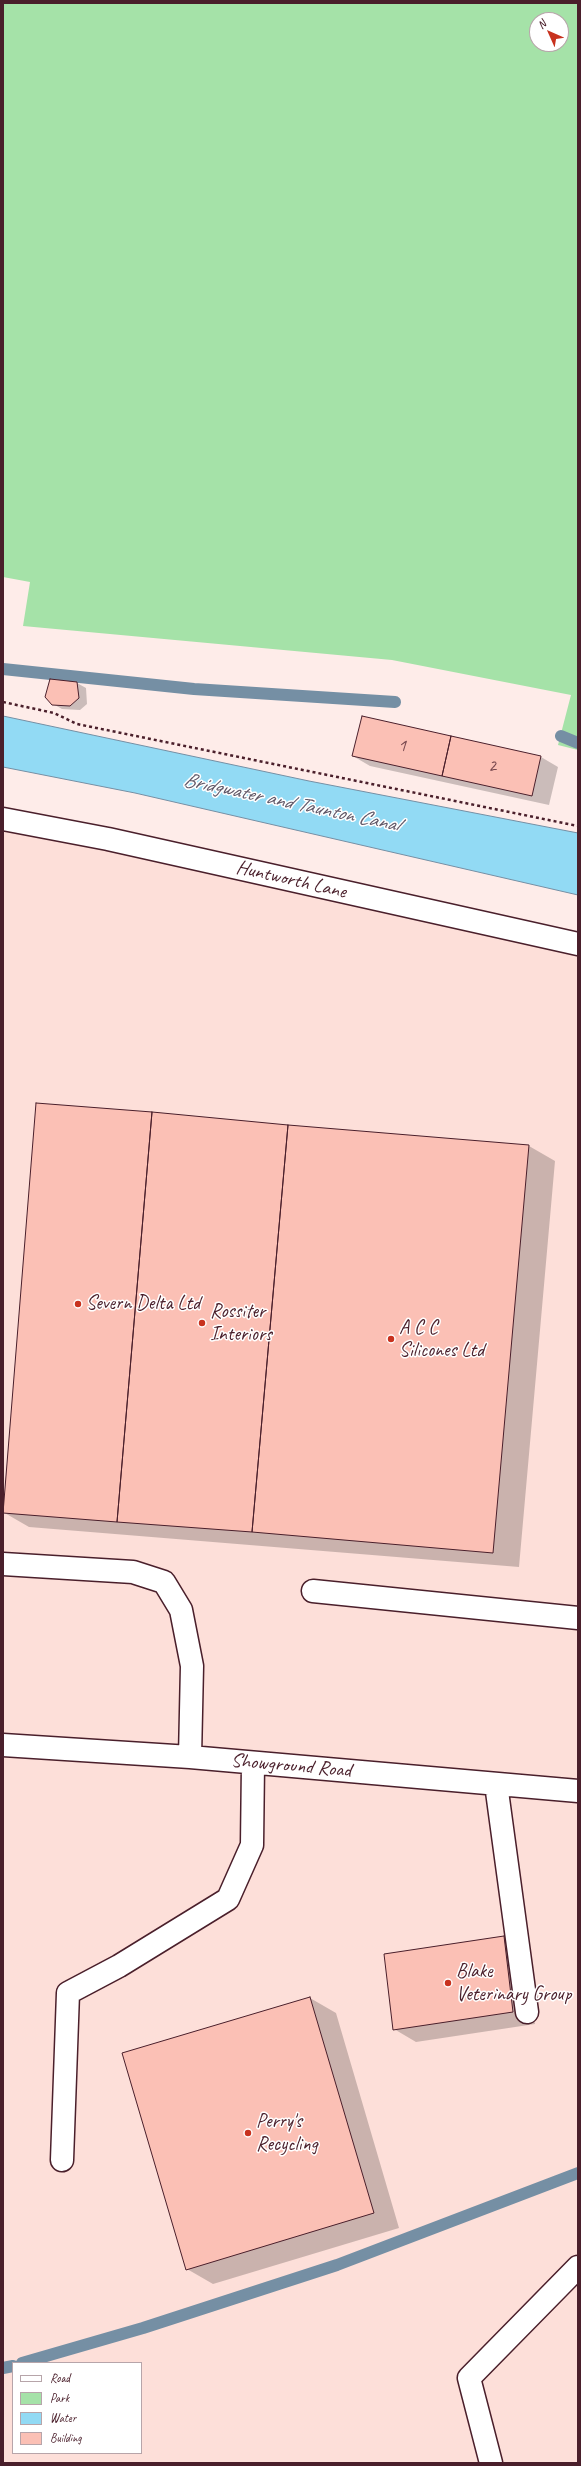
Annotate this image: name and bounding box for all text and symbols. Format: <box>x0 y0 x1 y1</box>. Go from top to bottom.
north arrow <box>529 12 569 52</box>
text: N <box>534 17 549 32</box>
house number: 1 <box>398 735 406 757</box>
house number: 2 <box>488 755 496 777</box>
water label: Bridgwater and Taunton Canal <box>181 768 401 838</box>
street label: Huntworth Lane <box>234 856 348 904</box>
place label: Severn Delta Ltd <box>86 1292 200 1316</box>
marker: Severn Delta Ltd <box>73 1299 83 1309</box>
place label: Rossiter Interiors <box>210 1300 272 1347</box>
place label: A C C Silicones Ltd <box>399 1316 484 1363</box>
marker: Rossiter Interiors <box>197 1318 207 1328</box>
marker: A C C Silicones Ltd <box>386 1334 396 1344</box>
street label: Showground Road <box>230 1749 352 1783</box>
place label: Blake Veterinary Group <box>456 1960 571 2007</box>
marker: Blake Veterinary Group <box>443 1978 453 1988</box>
place label: Perry's Recycling <box>256 2110 318 2157</box>
marker: Perry's Recycling <box>243 2128 253 2138</box>
legend <box>12 2362 142 2454</box>
text: Road <box>50 2370 70 2386</box>
text: Park <box>50 2390 69 2406</box>
text: Water <box>50 2410 76 2426</box>
text: Building <box>50 2430 82 2446</box>

